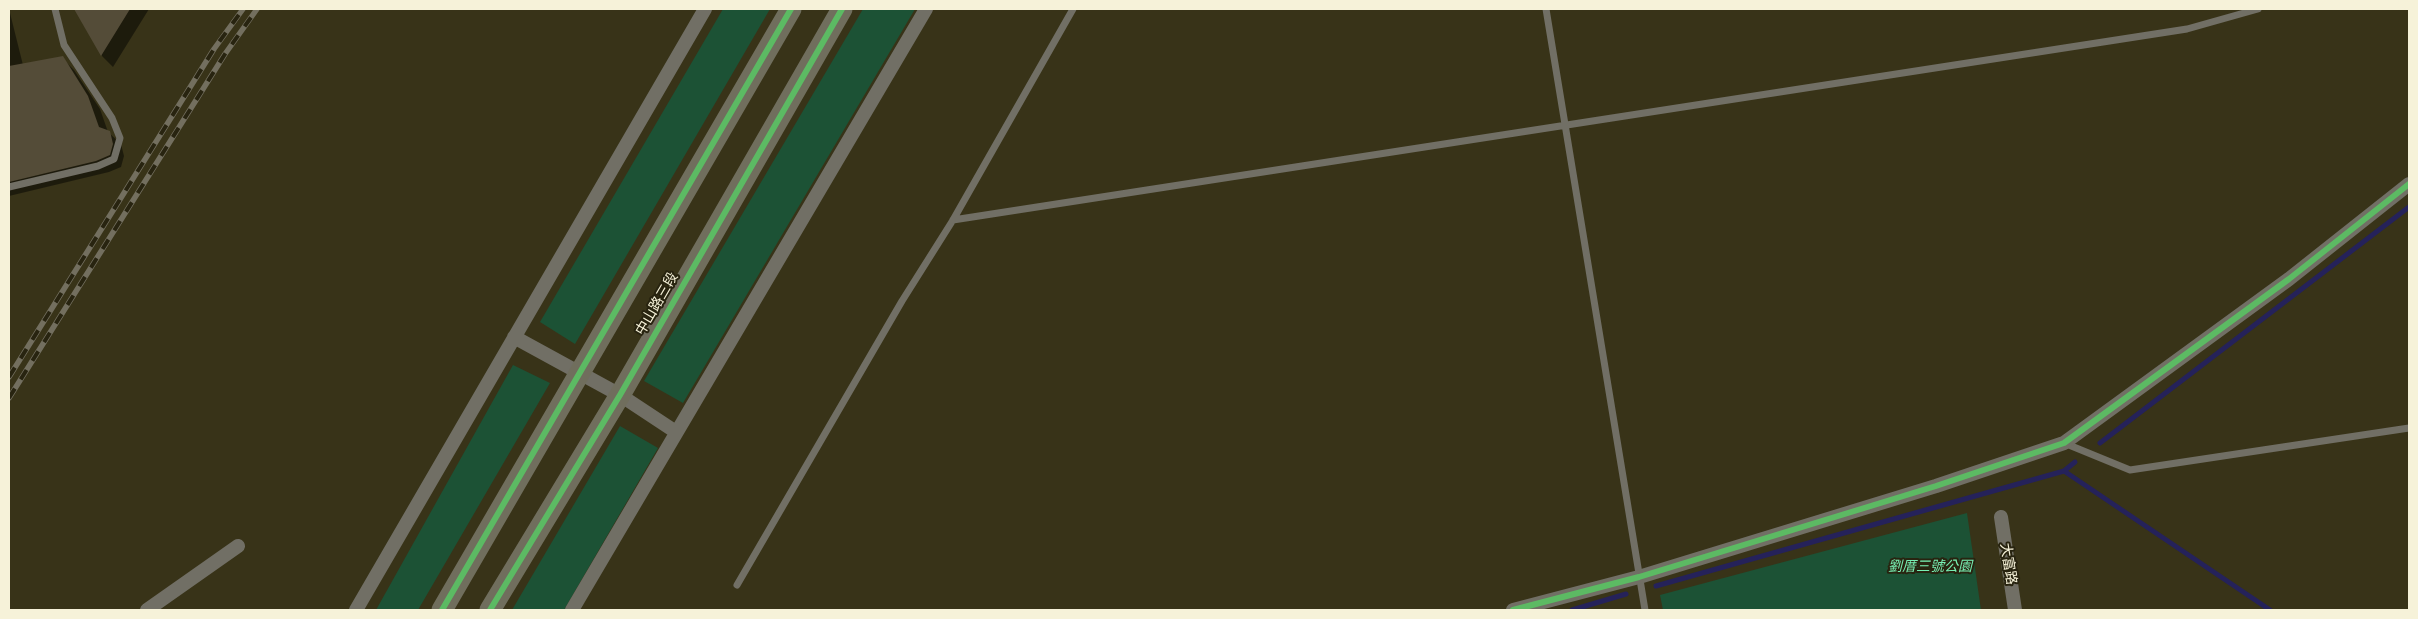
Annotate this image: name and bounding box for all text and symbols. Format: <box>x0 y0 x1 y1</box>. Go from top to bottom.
street label: 中山路三段 <box>632 269 682 339</box>
street label: 大富路 <box>1996 542 2020 586</box>
park label: 劉厝三號公園 <box>1888 559 1972 575</box>

